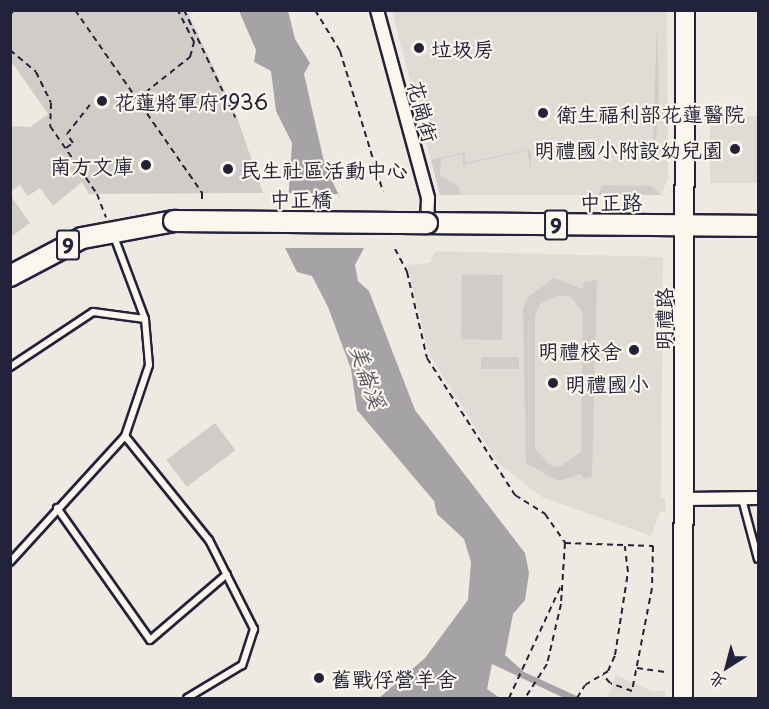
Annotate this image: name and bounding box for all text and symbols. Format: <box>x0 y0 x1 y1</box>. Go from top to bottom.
place label: 垃圾房 <box>431 35 494 61</box>
marker: 垃圾房 <box>412 41 426 55</box>
street label: 花崗街 <box>404 77 444 145</box>
place label: 花蓮將軍府1936 <box>114 88 268 114</box>
marker: 花蓮將軍府1936 <box>95 94 109 108</box>
place label: 衛生福利部花蓮醫院 <box>556 100 745 126</box>
marker: 衛生福利部花蓮醫院 <box>534 104 552 122</box>
place label: 明禮國小附設幼兒園 <box>534 136 723 162</box>
marker: 明禮國小附設幼兒園 <box>728 142 742 156</box>
place label: 南方文庫 <box>50 152 134 178</box>
place label: 民生社區活動中心 <box>240 156 408 182</box>
marker: 南方文庫 <box>139 158 153 172</box>
marker: 民生社區活動中心 <box>221 162 235 176</box>
street label: 中正橋 <box>270 185 332 211</box>
street label: 中正路 <box>580 188 642 214</box>
road number: 9 <box>544 208 568 242</box>
road number: 9 <box>56 228 80 262</box>
street label: 明禮路 <box>650 288 676 350</box>
place label: 明禮校舍 <box>538 337 622 363</box>
water label: 美崙溪 <box>346 341 392 411</box>
marker: 明禮校舍 <box>627 343 641 357</box>
place label: 明禮國小 <box>565 370 649 396</box>
marker: 明禮國小 <box>546 376 560 390</box>
north arrow <box>697 637 757 697</box>
place label: 舊戰俘營羊舍 <box>331 665 457 691</box>
text: 北 <box>703 667 730 696</box>
marker: 舊戰俘營羊舍 <box>312 671 326 685</box>

